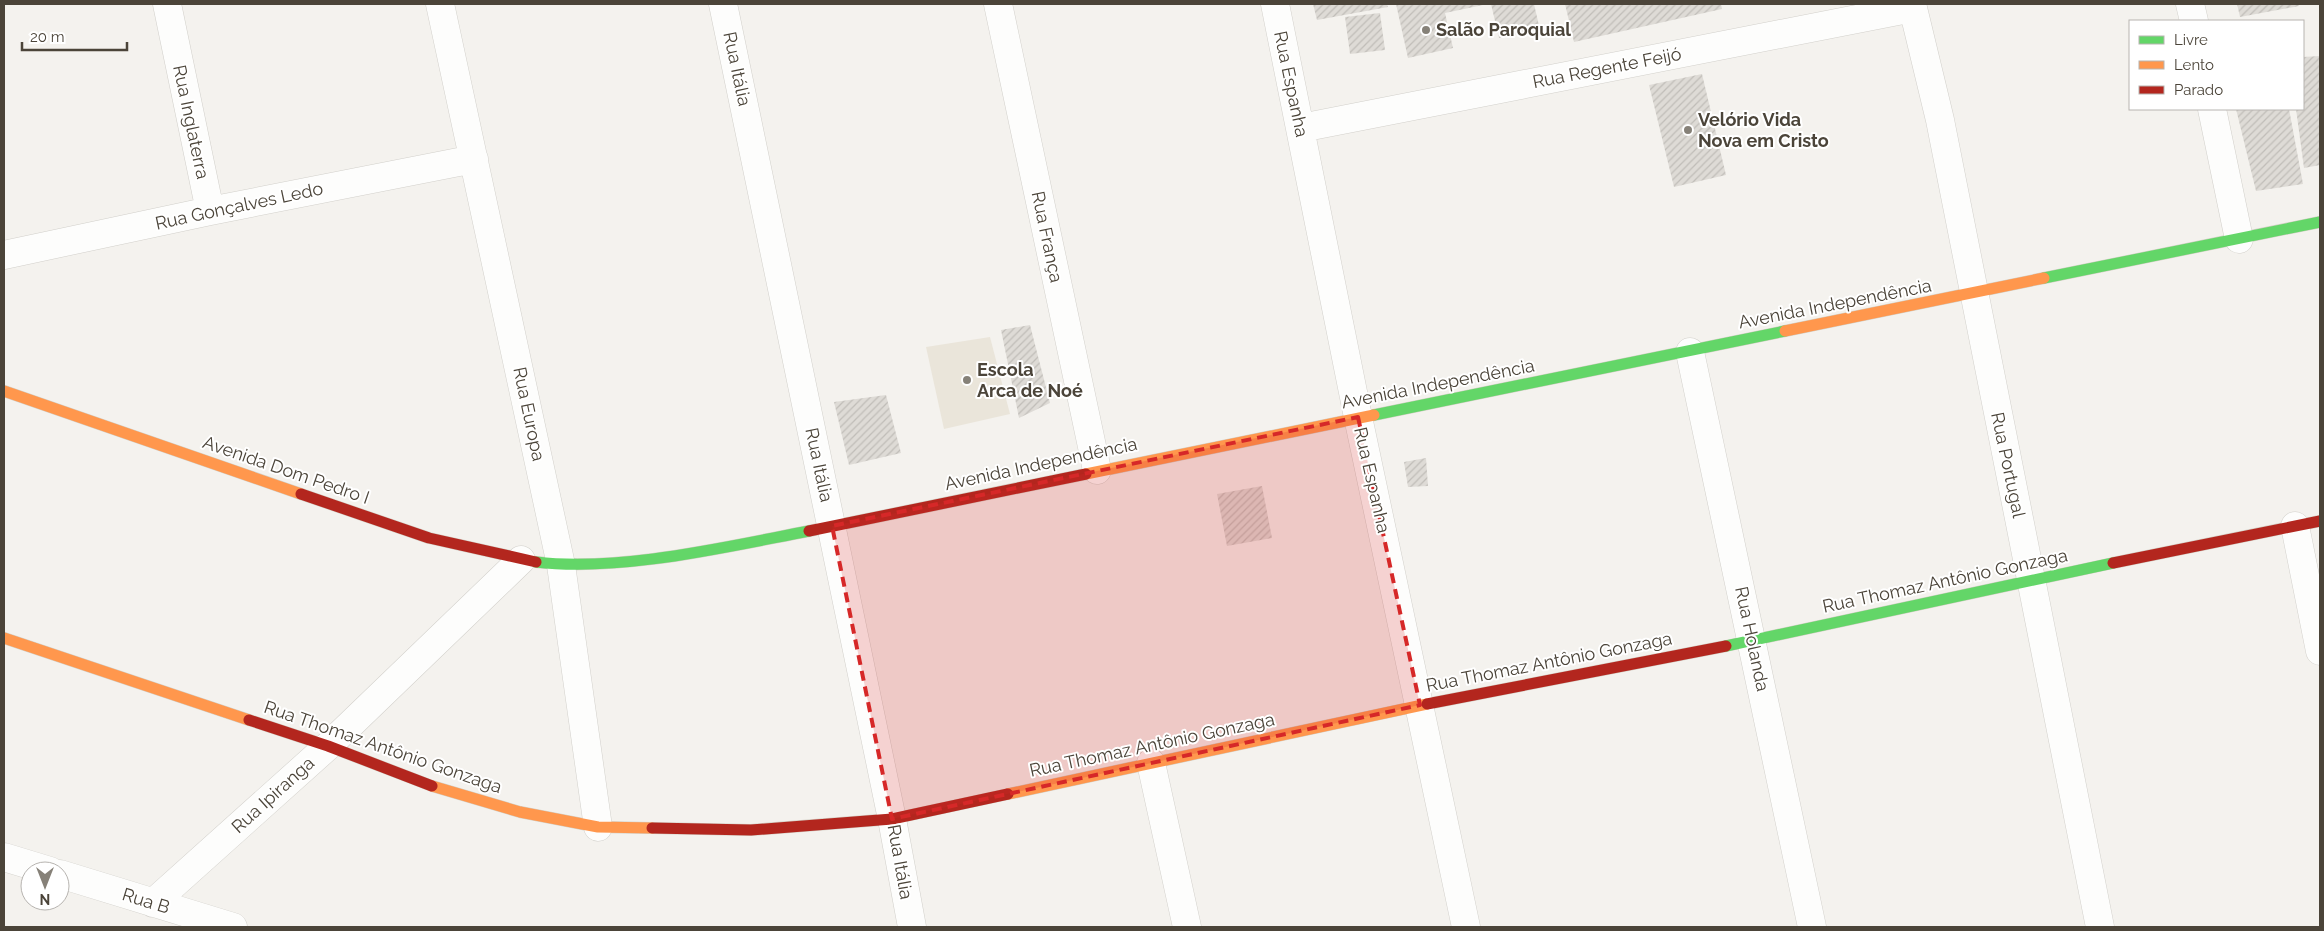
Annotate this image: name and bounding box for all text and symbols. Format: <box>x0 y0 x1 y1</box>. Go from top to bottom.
place label: Salão Paroquial <box>1436 19 1571 40</box>
scale bar <box>22 20 128 52</box>
legend <box>2129 20 2304 110</box>
marker: Salão Paroquial <box>1420 24 1432 36</box>
text: 20 m <box>30 28 65 46</box>
street label: Rua Espanha <box>1270 29 1313 139</box>
street label: Rua Itália <box>719 30 756 108</box>
text: Livre <box>2174 31 2208 49</box>
street label: Rua Regente Feijó <box>1531 43 1683 92</box>
text: Lento <box>2174 56 2214 74</box>
street label: Rua Inglaterra <box>169 63 214 181</box>
text: Parado <box>2174 81 2223 99</box>
place label: Velório Vida Nova em Cristo <box>1698 109 1829 151</box>
marker: Velório Vida Nova em Cristo <box>1682 124 1694 136</box>
street label: Rua Gonçalves Ledo <box>153 177 325 234</box>
street label: Rua França <box>1028 189 1067 285</box>
street label: Avenida Independência <box>1737 274 1933 333</box>
street label: Avenida Independência <box>1340 354 1536 413</box>
place label: Escola Arca de Noé <box>977 359 1083 401</box>
street label: Rua Europa <box>509 365 550 463</box>
marker: Escola Arca de Noé <box>961 374 973 386</box>
street label: Rua Portugal <box>1987 410 2030 520</box>
street label: Rua Espanha <box>1350 425 1395 535</box>
street label: Rua Itália <box>801 426 838 504</box>
street label: Avenida Dom Pedro I <box>200 431 372 508</box>
street label: Avenida Independência <box>943 433 1139 494</box>
street label: Rua Thomaz Antônio Gonzaga <box>1820 544 2069 617</box>
street label: Rua Holanda <box>1731 584 1774 693</box>
street label: Rua Thomaz Antônio Gonzaga <box>1424 627 1674 696</box>
street label: Rua Thomaz Antônio Gonzaga <box>261 696 505 797</box>
street label: Rua Thomaz Antônio Gonzaga <box>1027 708 1276 781</box>
street label: Rua Ipiranga <box>227 752 318 837</box>
street label: Rua Itália <box>884 823 917 901</box>
north arrow <box>20 861 70 911</box>
street label: Rua B <box>120 883 173 918</box>
text: N <box>40 891 50 907</box>

